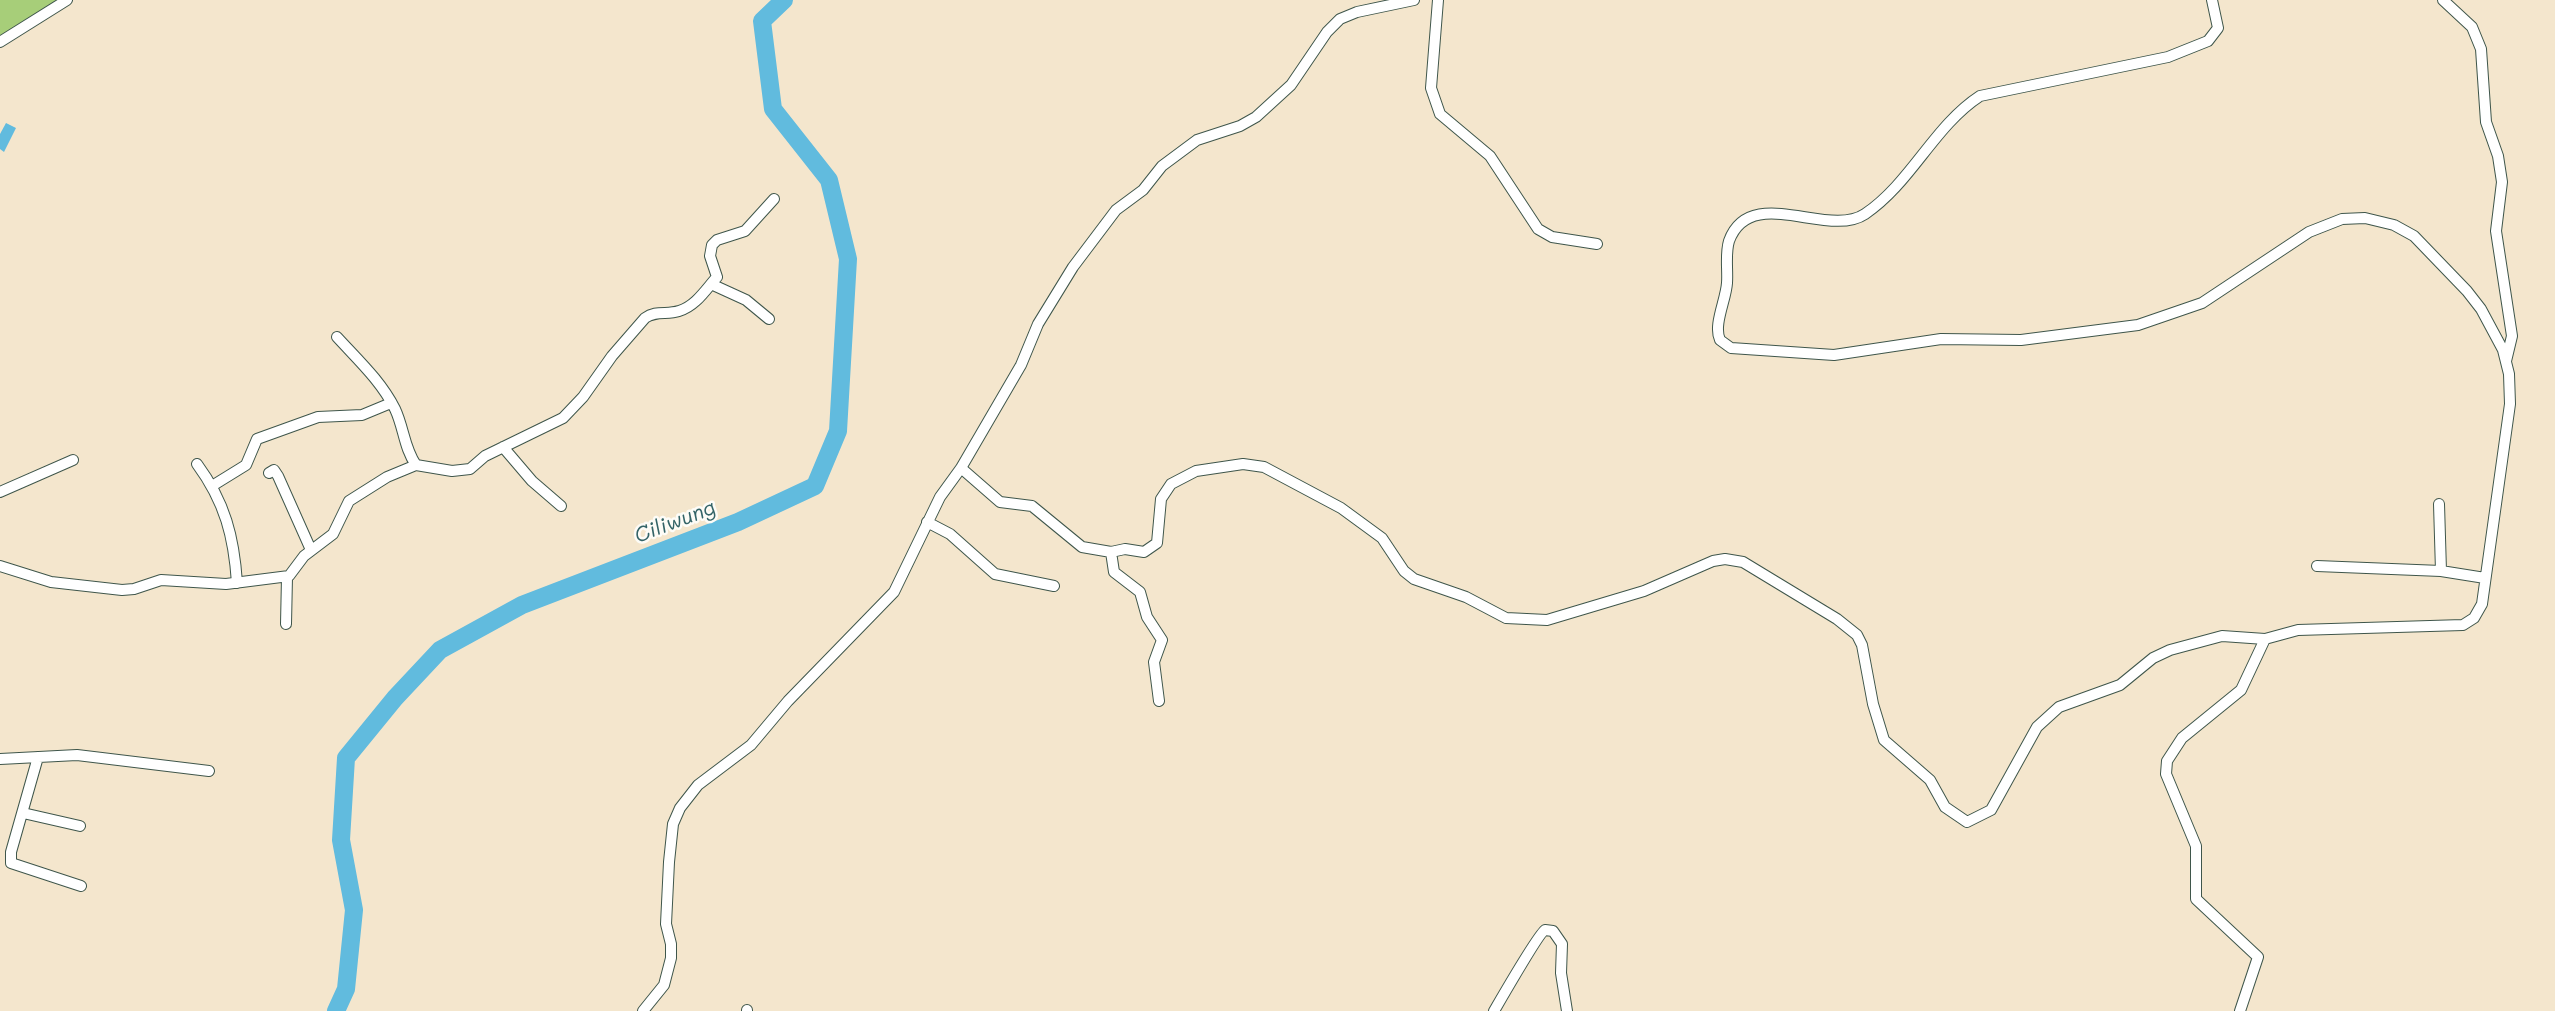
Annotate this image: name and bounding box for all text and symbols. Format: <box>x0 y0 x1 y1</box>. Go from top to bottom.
water label: Ciliwung <box>631 495 719 549</box>

